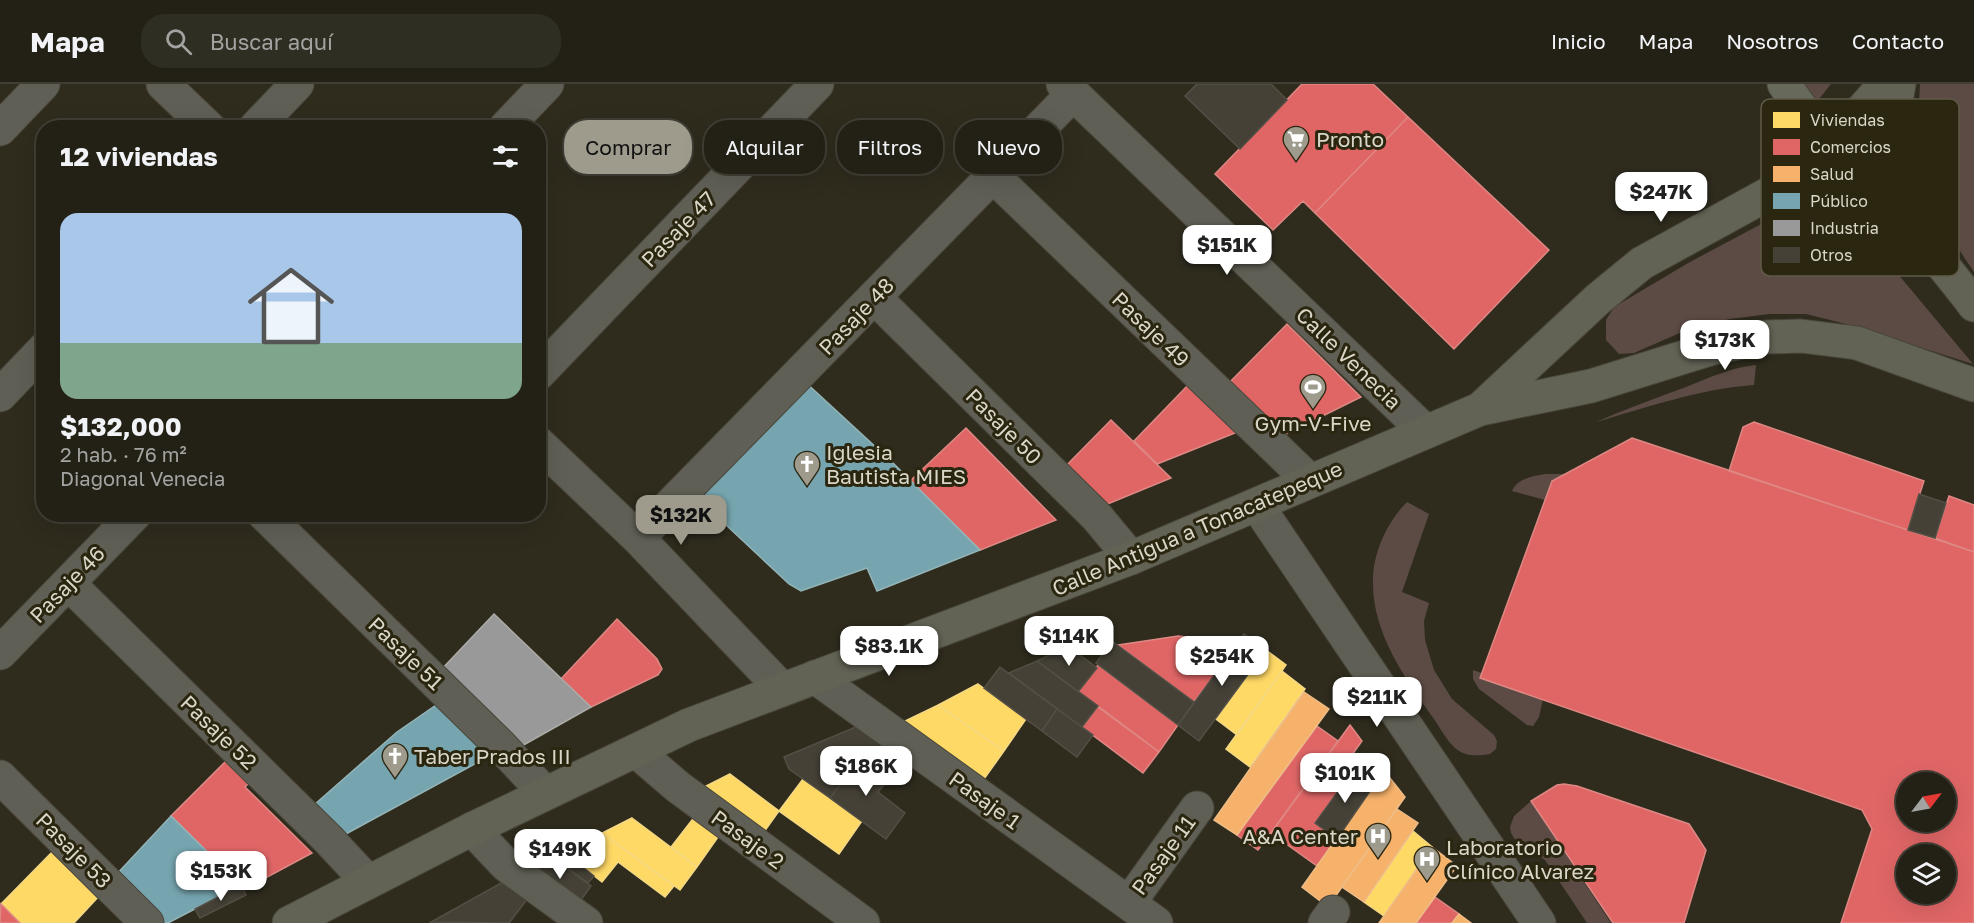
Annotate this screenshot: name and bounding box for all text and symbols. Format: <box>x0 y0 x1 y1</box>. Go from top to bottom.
search box <box>141 14 561 68</box>
text: Mapa <box>30 25 105 58</box>
icon: search <box>162 25 195 58</box>
text: Buscar aquí <box>210 28 333 55</box>
text: Inicio <box>1551 28 1606 54</box>
text: Mapa <box>1639 28 1693 54</box>
text: Nosotros <box>1726 28 1819 54</box>
text: Contacto <box>1852 28 1944 54</box>
legend <box>1761 99 1959 276</box>
text: Viviendas <box>1810 110 1885 130</box>
chip: Comprar <box>564 120 692 174</box>
chip: Alquilar <box>704 120 825 174</box>
chip: Filtros <box>837 120 943 174</box>
chip: Nuevo <box>955 120 1062 174</box>
supermarket icon: Pronto <box>1281 124 1311 162</box>
place label: Pronto <box>1316 126 1384 152</box>
text: Comercios <box>1810 137 1891 157</box>
icon: filters <box>489 140 522 173</box>
text: 12 viviendas <box>60 141 218 172</box>
text: Salud <box>1810 164 1854 184</box>
pin: $247K <box>1619 172 1703 223</box>
text: $247K <box>1629 179 1693 203</box>
street label: Pasaje 47 <box>636 186 720 272</box>
text: Público <box>1810 191 1868 211</box>
text: Industria <box>1810 218 1879 238</box>
pin: $151K <box>1185 225 1269 276</box>
text: $151K <box>1197 232 1257 256</box>
text: Otros <box>1810 245 1852 265</box>
icon: home <box>237 252 345 360</box>
street label: Pasaje 48 <box>813 272 899 360</box>
street label: Pasaje 49 <box>1107 286 1195 372</box>
street label: Calle Venecia <box>1291 301 1407 415</box>
pin: $173K <box>1683 320 1767 371</box>
text: $173K <box>1694 327 1756 351</box>
sports icon: Gym-V-Five <box>1298 372 1328 410</box>
street label: Pasaje 50 <box>961 383 1047 469</box>
place label: Gym-V-Five <box>1255 410 1371 436</box>
text: $132,000 <box>60 411 182 442</box>
place label: Iglesia Bautista MIES <box>826 439 966 489</box>
text: 2 hab. · 76 m² <box>60 442 187 466</box>
church icon: Iglesia Bautista MIES <box>792 449 822 487</box>
street label: Calle Antigua a Tonacatepeque <box>1048 455 1346 601</box>
text: Diagonal Venecia <box>60 466 225 490</box>
pin: $132K <box>639 495 723 546</box>
text: $132K <box>650 502 712 526</box>
street label: Pasaje 46 <box>24 540 110 628</box>
street label: Pasaje 51 <box>363 611 449 695</box>
pin: $114K <box>1027 616 1111 667</box>
text: $114K <box>1039 623 1100 647</box>
pin: $83.1K <box>840 626 938 677</box>
text: $83.1K <box>854 633 924 657</box>
pin: $254K <box>1180 636 1264 687</box>
text: $254K <box>1190 643 1254 667</box>
pin: $211K <box>1335 677 1419 728</box>
text: $211K <box>1347 684 1407 708</box>
street label: Pasaje 52 <box>176 689 262 775</box>
church icon: Taber Prados III <box>380 741 410 779</box>
place label: Taber Prados III <box>414 743 571 769</box>
pin: $186K <box>824 746 908 797</box>
text: $186K <box>834 753 898 777</box>
pin: $101K <box>1303 753 1387 804</box>
text: $101K <box>1314 760 1376 784</box>
street label: Pasaje 1 <box>944 765 1026 835</box>
north arrow <box>1896 772 1956 832</box>
map controls <box>1896 772 1956 904</box>
street label: Pasaje 2 <box>707 804 789 874</box>
street label: Pasaje 53 <box>31 807 117 893</box>
street label: Pasaje 11 <box>1125 810 1201 900</box>
hospital icon: A&A Center <box>1363 821 1393 859</box>
place label: A&A Center <box>1243 823 1358 849</box>
pin: $149K <box>518 829 602 880</box>
place label: Laboratorio Clínico Alvarez <box>1446 834 1594 884</box>
text: $149K <box>528 836 592 860</box>
hospital icon: Laboratorio Clínico Alvarez <box>1412 844 1442 882</box>
button: layers <box>1896 844 1956 904</box>
pin: $153K <box>179 851 263 902</box>
text: $153K <box>190 858 252 882</box>

